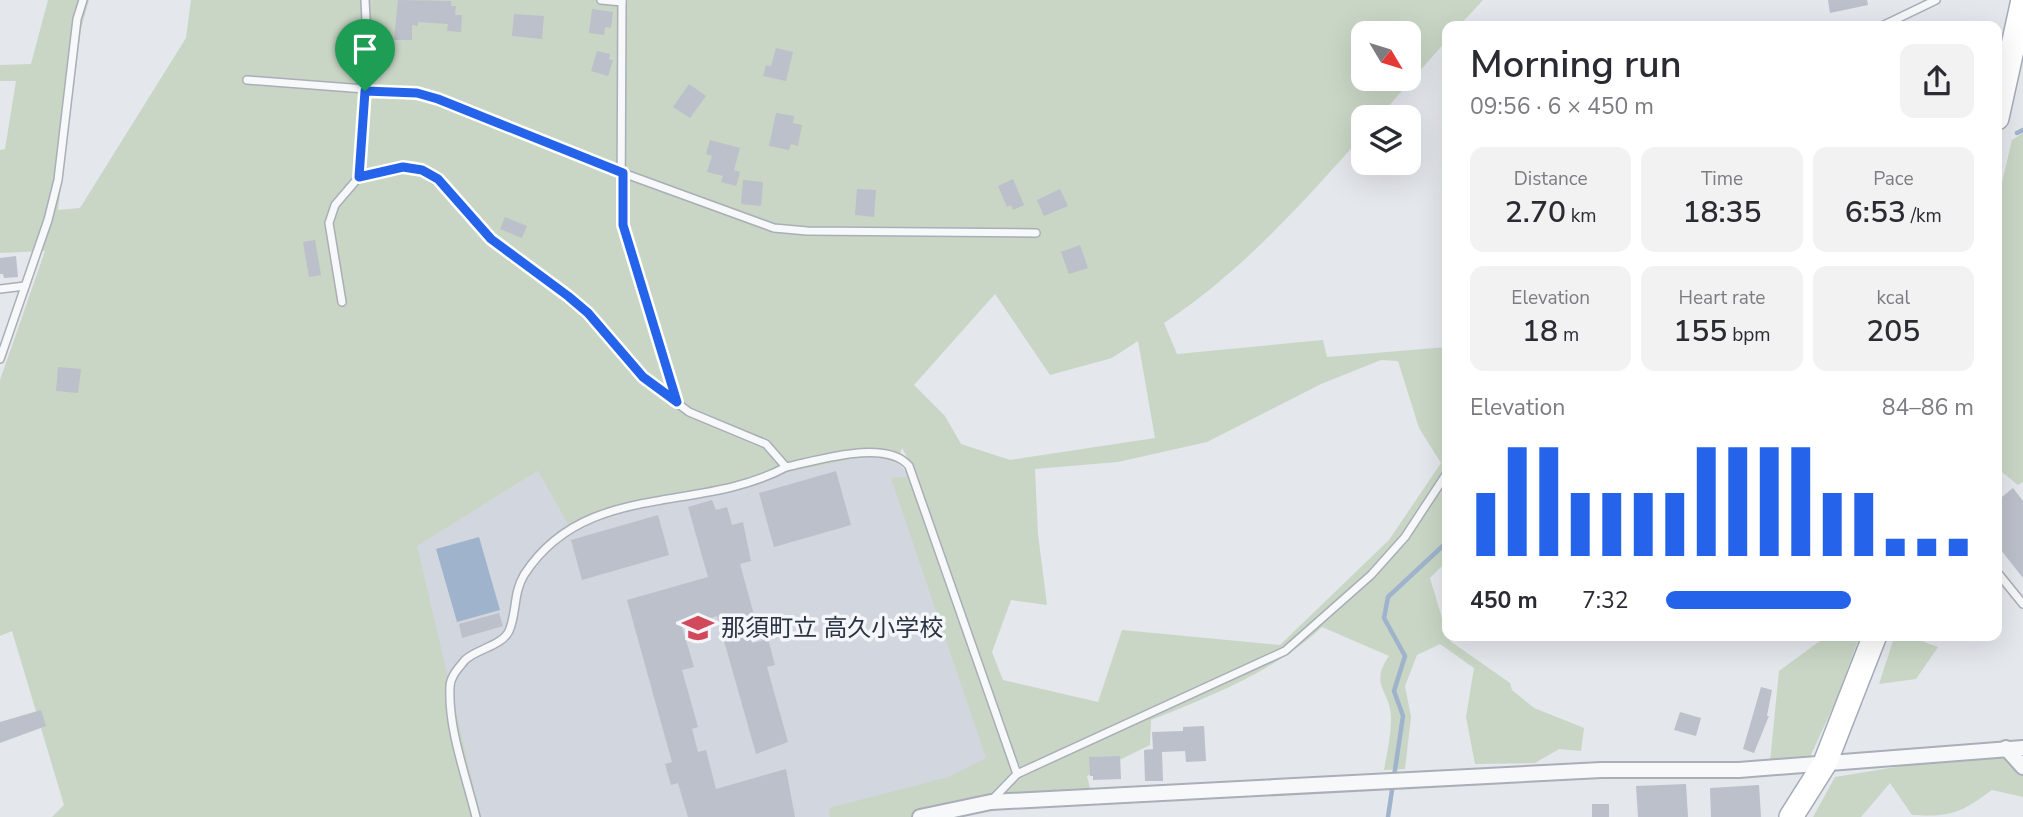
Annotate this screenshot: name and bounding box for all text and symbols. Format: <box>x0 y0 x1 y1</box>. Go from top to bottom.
pin <box>335 19 395 91</box>
north arrow <box>1351 21 1421 91</box>
map controls <box>1351 21 1421 175</box>
icon: arrive <box>346 30 384 68</box>
text: Morning run <box>1470 39 1682 90</box>
button: share <box>1900 44 1974 118</box>
text: 09:56 · 6 × 450 m <box>1470 91 1654 122</box>
button: layers <box>1351 105 1421 175</box>
text: Distance <box>1514 166 1588 192</box>
text: Time <box>1701 166 1743 192</box>
text: Pace <box>1873 166 1914 192</box>
text: 2.70 <box>1505 192 1566 233</box>
text: 18:35 <box>1682 192 1762 233</box>
text: 6:53 <box>1845 192 1906 233</box>
text: km <box>1566 203 1597 229</box>
text: /km <box>1906 203 1942 229</box>
text: Elevation <box>1511 285 1590 311</box>
text: Heart rate <box>1679 285 1765 311</box>
text: kcal <box>1876 285 1910 311</box>
text: 18 <box>1522 311 1558 352</box>
text: 155 <box>1673 311 1727 352</box>
text: 205 <box>1866 311 1920 352</box>
text: m <box>1558 322 1579 348</box>
text: bpm <box>1727 322 1771 348</box>
text: Elevation <box>1470 392 1565 423</box>
text: 84–86 m <box>1882 392 1974 423</box>
text: 450 m <box>1470 585 1538 616</box>
text: 7:32 <box>1582 585 1629 616</box>
school or university icon: 那須町立 高久小学校 <box>681 611 715 645</box>
place label: 那須町立 高久小学校 <box>721 612 943 644</box>

